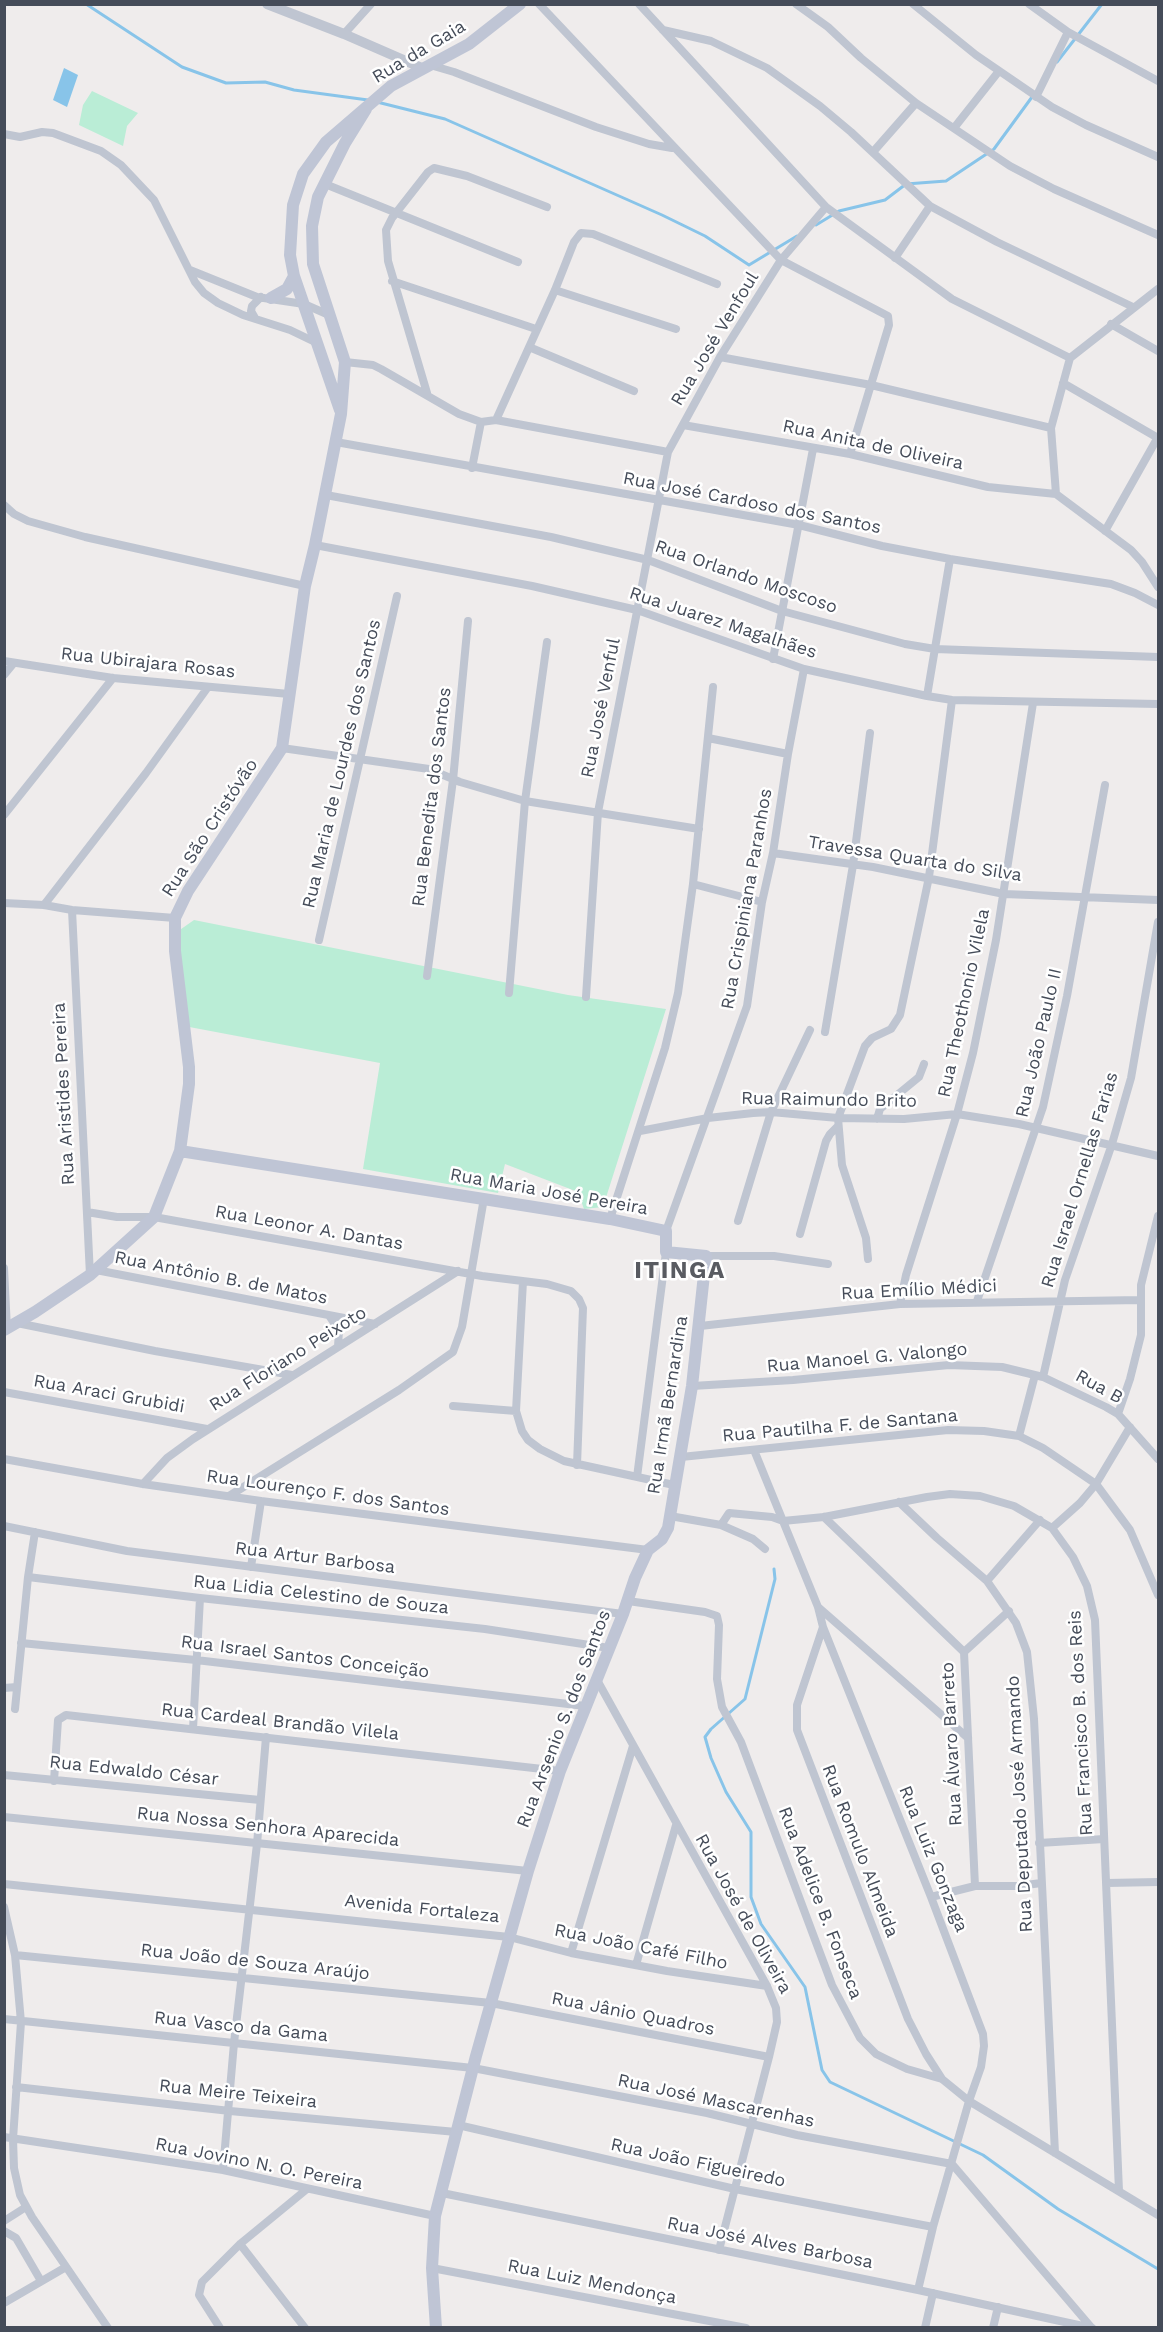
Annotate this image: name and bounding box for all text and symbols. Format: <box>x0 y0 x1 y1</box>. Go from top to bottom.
street label: Rua da Gaia <box>368 16 470 88</box>
street label: Rua José Venfoul <box>666 268 764 410</box>
street label: Rua Anita de Oliveira <box>781 415 965 475</box>
street label: Rua José Cardoso dos Santos <box>621 467 883 539</box>
street label: Rua Orlando Moscoso <box>652 536 840 618</box>
street label: Rua Juarez Magalhães <box>627 583 819 663</box>
street label: Rua Maria de Lourdes dos Santos <box>298 617 386 911</box>
street label: Rua José Venful <box>577 636 625 780</box>
street label: Rua Ubirajara Rosas <box>60 643 236 683</box>
street label: Rua Benedita dos Santos <box>408 686 456 908</box>
street label: Rua São Cristóvão <box>157 755 263 901</box>
street label: Rua Crispiniana Paranhos <box>717 787 777 1011</box>
street label: Travessa Quarta do Silva <box>807 831 1023 887</box>
street label: Rua Theothonio Vilela <box>933 907 995 1099</box>
street label: Rua João Paulo II <box>1011 966 1067 1120</box>
street label: Rua Aristides Pereira <box>48 1002 80 1186</box>
street label: Rua Israel Ornellas Farias <box>1037 1070 1123 1290</box>
street label: Rua Raimundo Brito <box>741 1088 917 1112</box>
street label: Rua Maria José Pereira <box>448 1164 650 1220</box>
street label: Rua Leonor A. Dantas <box>213 1201 405 1255</box>
street label: Rua Antônio B. de Matos <box>113 1247 329 1309</box>
district label: ITINGA <box>634 1257 726 1285</box>
street label: Rua Emílio Médici <box>840 1275 998 1305</box>
street label: Rua Floriano Peixoto <box>205 1302 371 1416</box>
street label: Rua Irmã Bernardina <box>643 1314 693 1496</box>
street label: Rua Manoel G. Valongo <box>766 1338 968 1378</box>
street label: Rua B <box>1071 1365 1127 1409</box>
street label: Rua Araci Grubidi <box>32 1370 186 1418</box>
street label: Rua Pautilha F. de Santana <box>721 1405 959 1447</box>
street label: Rua Lourenço F. dos Santos <box>205 1465 451 1521</box>
street label: Rua Artur Barbosa <box>234 1537 396 1579</box>
street label: Rua Lidia Celestino de Souza <box>192 1571 450 1619</box>
street label: Rua Arsenio S. dos Santos <box>512 1607 616 1831</box>
street label: Rua Francisco B. dos Reis <box>1064 1610 1098 1836</box>
street label: Rua Israel Santos Conceição <box>179 1631 431 1683</box>
street label: Rua Álvaro Barreto <box>937 1661 967 1827</box>
street label: Rua Deputado José Armando <box>1002 1675 1038 1933</box>
street label: Rua Cardeal Brandão Vilela <box>160 1699 400 1745</box>
street label: Rua Edwaldo César <box>48 1751 220 1791</box>
street label: Rua Romulo Almeida <box>817 1761 903 1941</box>
street label: Rua Luiz Gonzaga <box>894 1783 972 1935</box>
street label: Rua Nossa Senhora Aparecida <box>136 1802 400 1852</box>
street label: Rua Adelice B. Fonseca <box>773 1804 867 2002</box>
street label: Rua José de Oliveira <box>690 1830 796 1998</box>
street label: Avenida Fortaleza <box>344 1890 500 1928</box>
street label: Rua João Café Filho <box>552 1920 730 1974</box>
street label: Rua João de Souza Araújo <box>139 1939 371 1985</box>
street label: Rua Jânio Quadros <box>550 1988 716 2040</box>
street label: Rua Vasco da Gama <box>153 2007 329 2047</box>
street label: Rua José Mascarenhas <box>616 2070 816 2132</box>
street label: Rua Meire Teixeira <box>158 2075 318 2113</box>
street label: Rua Jovino N. O. Pereira <box>153 2133 365 2195</box>
street label: Rua João Figueiredo <box>609 2134 787 2192</box>
street label: Rua José Alves Barbosa <box>665 2212 875 2274</box>
street label: Rua Luiz Mendonça <box>506 2255 678 2309</box>

